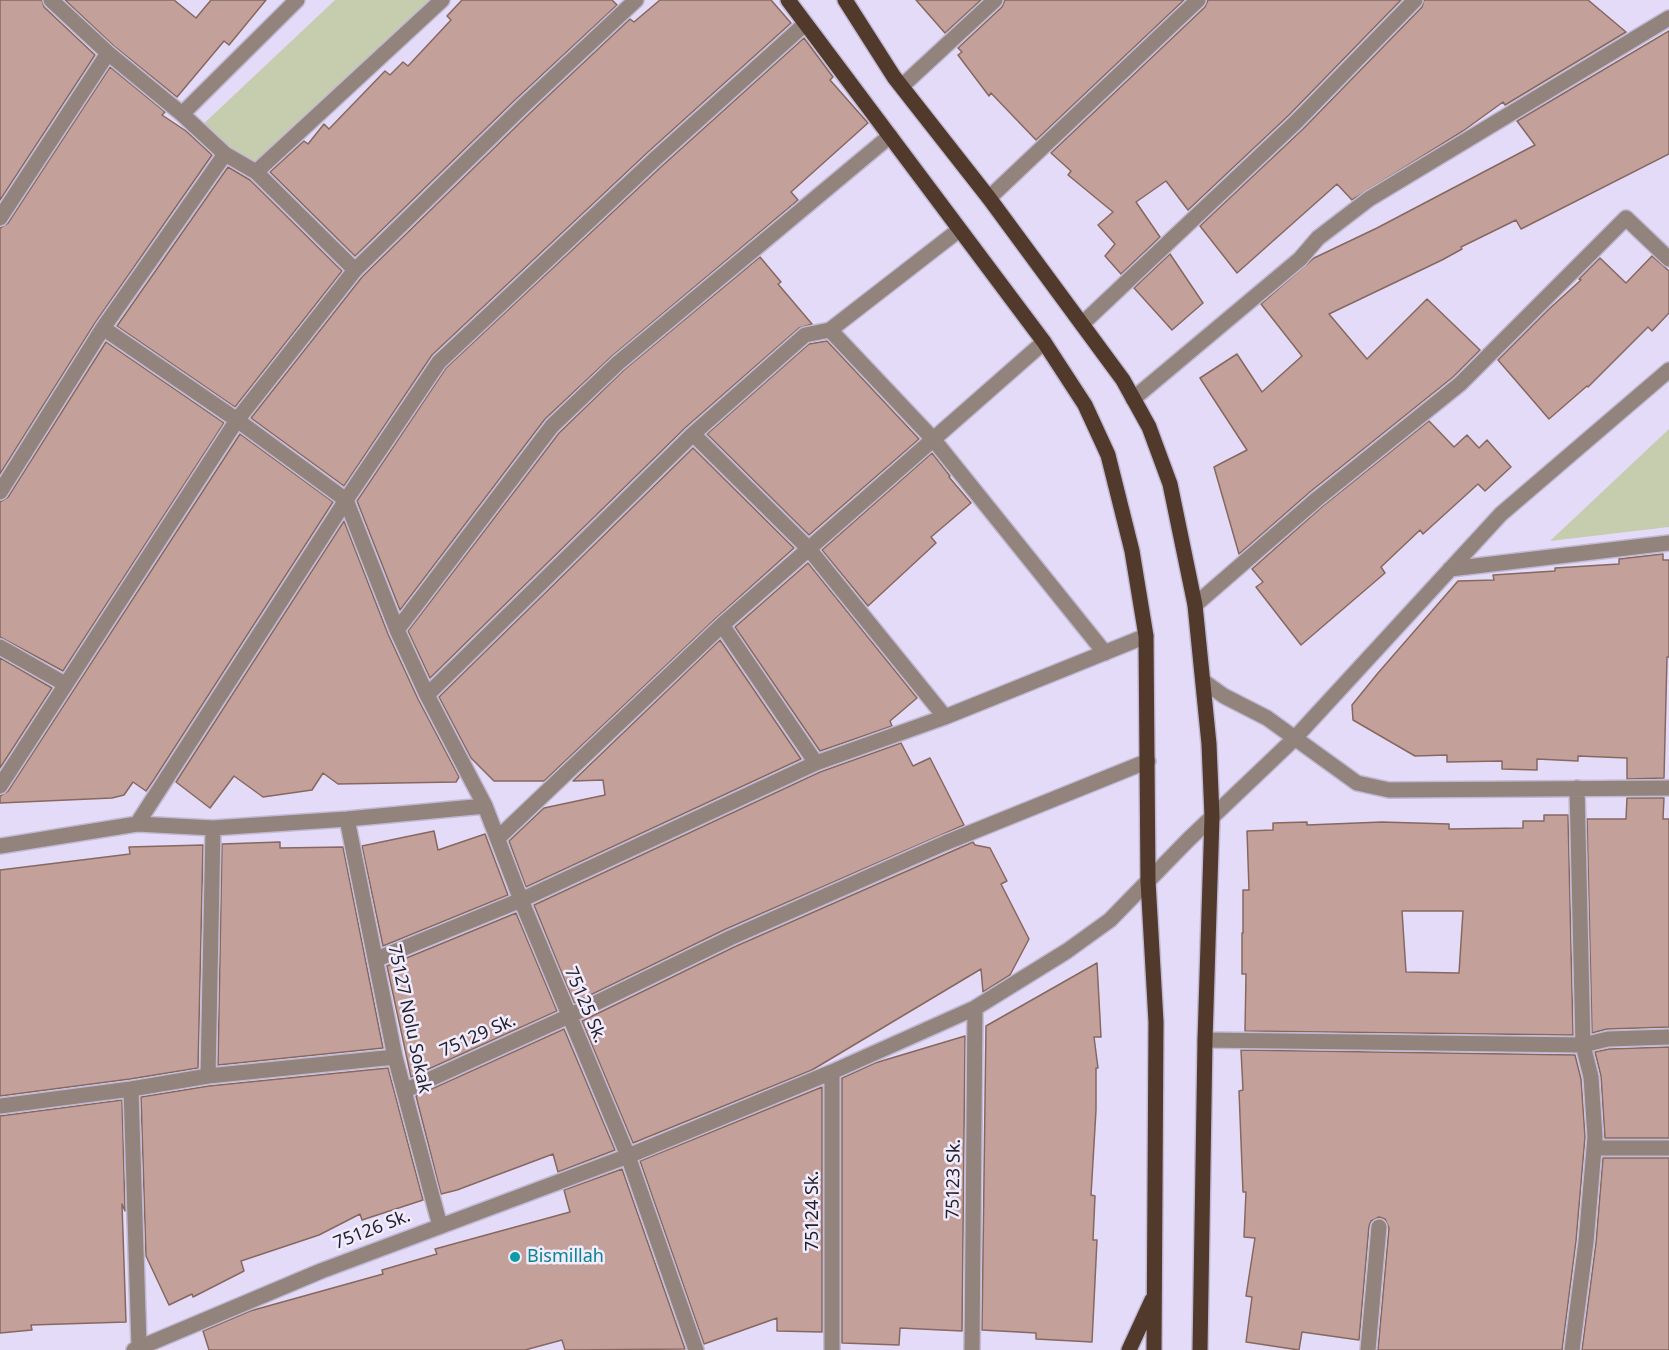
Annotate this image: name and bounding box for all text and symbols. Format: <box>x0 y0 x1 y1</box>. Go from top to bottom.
street label: 75127 Nolu Sokak <box>383 943 435 1095</box>
street label: 75125 Sk. <box>559 964 611 1046</box>
street label: 75129 Sk. <box>437 1010 519 1062</box>
street label: 75123 Sk. <box>942 1139 966 1219</box>
street label: 75124 Sk. <box>802 1171 824 1251</box>
street label: 75126 Sk. <box>331 1205 413 1255</box>
place label: Bismillah <box>527 1246 604 1268</box>
marker: Bismillah <box>508 1250 522 1264</box>

